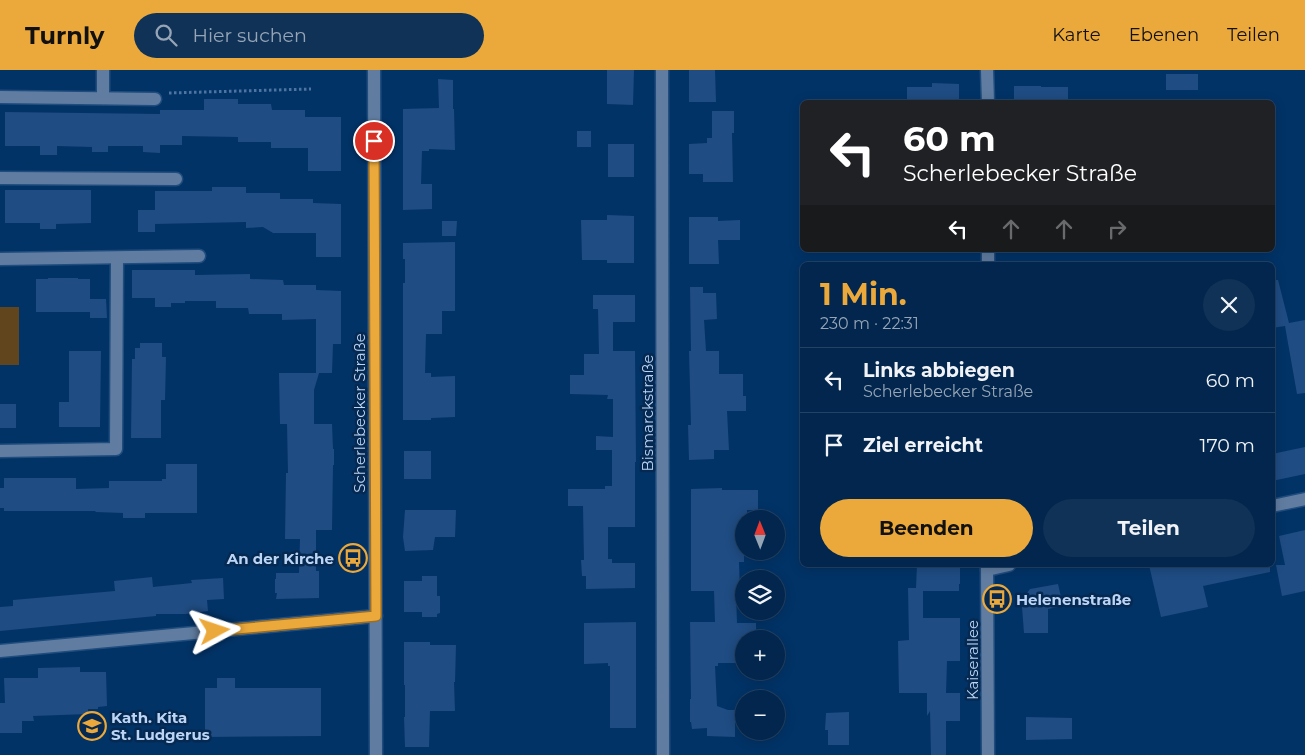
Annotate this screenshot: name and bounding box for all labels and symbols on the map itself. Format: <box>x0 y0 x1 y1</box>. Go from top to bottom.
pin <box>353 120 395 162</box>
street label: Scherlebecker Straße <box>350 333 369 493</box>
street label: Bismarckstraße <box>638 354 657 472</box>
north arrow <box>735 510 785 560</box>
bus stop icon: An der Kirche <box>338 543 368 573</box>
place label: An der Kirche <box>226 549 334 568</box>
bus stop icon: Helenenstraße <box>982 584 1012 614</box>
place label: Helenenstraße <box>1016 590 1131 609</box>
position arrow <box>188 604 240 656</box>
street label: Kaiserallee <box>963 620 982 700</box>
place label: Kath. Kita St. Ludgerus <box>111 708 210 744</box>
school or university icon: Kath. Kita St. Ludgerus <box>77 711 107 741</box>

